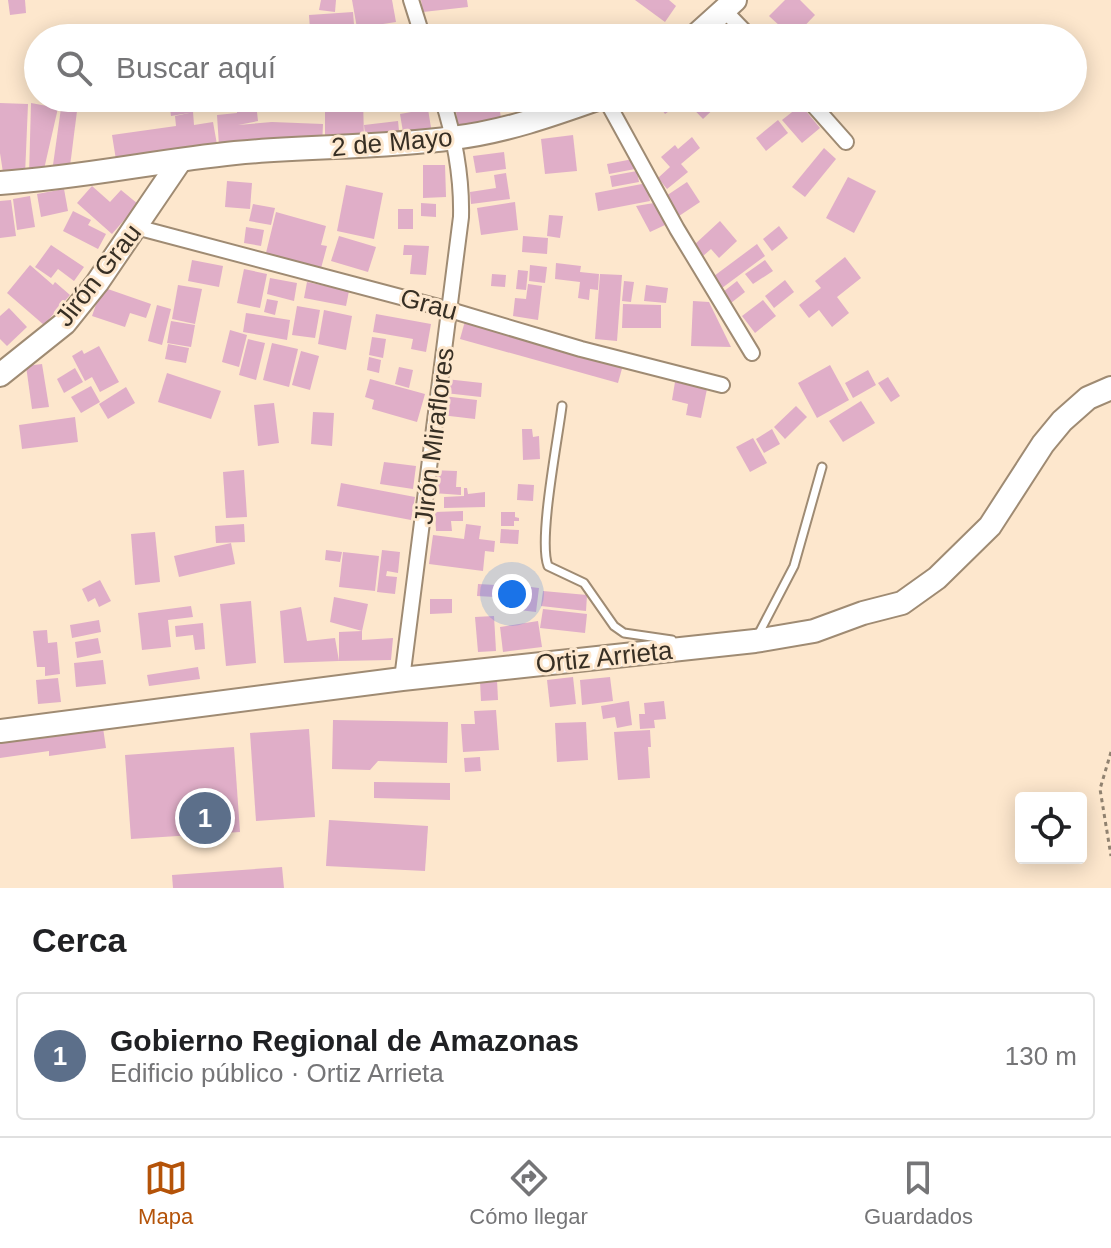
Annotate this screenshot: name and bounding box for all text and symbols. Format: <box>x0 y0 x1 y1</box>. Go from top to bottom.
search box <box>24 24 1087 112</box>
icon: search <box>52 46 96 90</box>
text: Buscar aquí <box>116 51 276 84</box>
street label: 2 de Mayo <box>330 122 454 162</box>
street label: Jirón Grau <box>49 218 147 332</box>
street label: Grau <box>397 282 461 326</box>
street label: Jirón Miraflores <box>408 346 460 526</box>
your location <box>492 574 532 614</box>
street label: Ortiz Arrieta <box>534 635 674 679</box>
pin: 1 <box>179 788 231 848</box>
map controls <box>1015 792 1087 864</box>
button: locate <box>1015 792 1087 864</box>
text: Cerca <box>32 921 127 959</box>
text: Gobierno Regional de Amazonas <box>110 1024 579 1057</box>
text: 1 <box>53 1041 67 1071</box>
text: 130 m <box>1005 1041 1077 1071</box>
text: Edificio público · Ortiz Arrieta <box>110 1058 444 1088</box>
tab: Mapa <box>138 1156 193 1230</box>
tab: Cómo llegar <box>469 1156 588 1230</box>
tab: Guardados <box>864 1156 973 1230</box>

